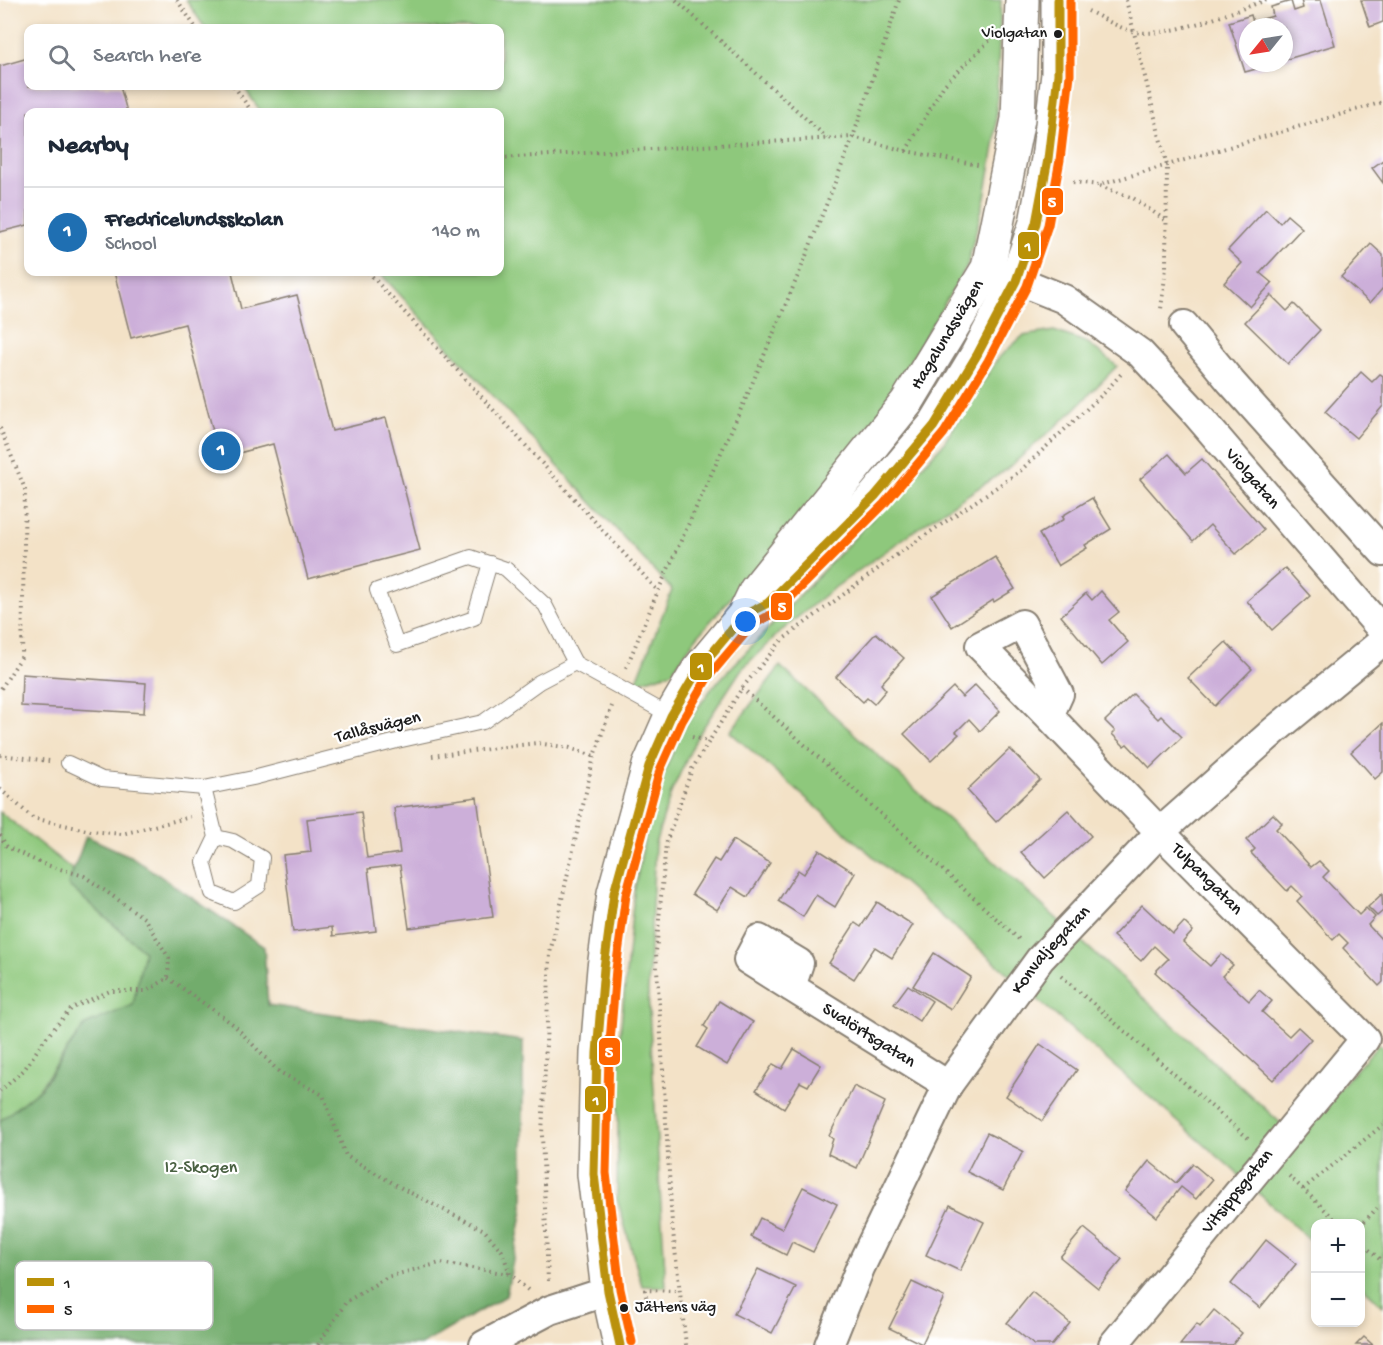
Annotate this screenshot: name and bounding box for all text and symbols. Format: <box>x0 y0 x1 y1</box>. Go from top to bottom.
north arrow <box>1239 18 1293 72</box>
search box <box>24 24 504 90</box>
place label: Violgatan <box>981 25 1047 44</box>
marker: Violgatan <box>1052 28 1064 40</box>
icon: search <box>45 41 78 74</box>
text: Search here <box>93 44 201 70</box>
text: Nearby <box>48 132 129 163</box>
line badge: 5 <box>1041 187 1064 216</box>
text: 5 <box>1048 195 1057 214</box>
text: Fredricelundsskolan <box>105 208 283 234</box>
text: 1 <box>63 221 72 244</box>
text: 140 m <box>432 221 480 244</box>
line badge: 1 <box>1017 231 1040 260</box>
text: School <box>105 234 157 257</box>
text: 1 <box>1024 239 1031 258</box>
street label: Hagalundsvägen <box>906 276 989 394</box>
pin: 1 <box>202 428 240 474</box>
street label: Violgatan <box>1220 443 1284 514</box>
line badge: 5 <box>770 592 793 621</box>
text: 5 <box>778 600 787 619</box>
your location <box>731 607 760 636</box>
line badge: 1 <box>689 652 713 681</box>
text: 1 <box>697 660 704 679</box>
street label: Tallåsvägen <box>332 707 423 749</box>
street label: Tulpangatan <box>1166 838 1247 920</box>
street label: Konvaljegatan <box>1007 901 1095 999</box>
street label: Svalörtsgatan <box>818 998 920 1073</box>
line badge: 5 <box>598 1037 621 1066</box>
text: 5 <box>605 1045 614 1064</box>
line badge: 1 <box>584 1085 607 1113</box>
text: 1 <box>592 1093 599 1112</box>
street label: Vitsippsgatan <box>1197 1145 1279 1239</box>
park label: I2-Skogen <box>165 1158 238 1179</box>
map controls <box>1311 1219 1365 1327</box>
button: + <box>1311 1219 1365 1273</box>
legend <box>15 1261 213 1330</box>
button: − <box>1311 1273 1365 1327</box>
text: 1 <box>63 1276 70 1295</box>
place label: Jättens väg <box>635 1299 716 1318</box>
marker: Jättens väg <box>618 1302 630 1314</box>
text: 5 <box>64 1303 72 1322</box>

